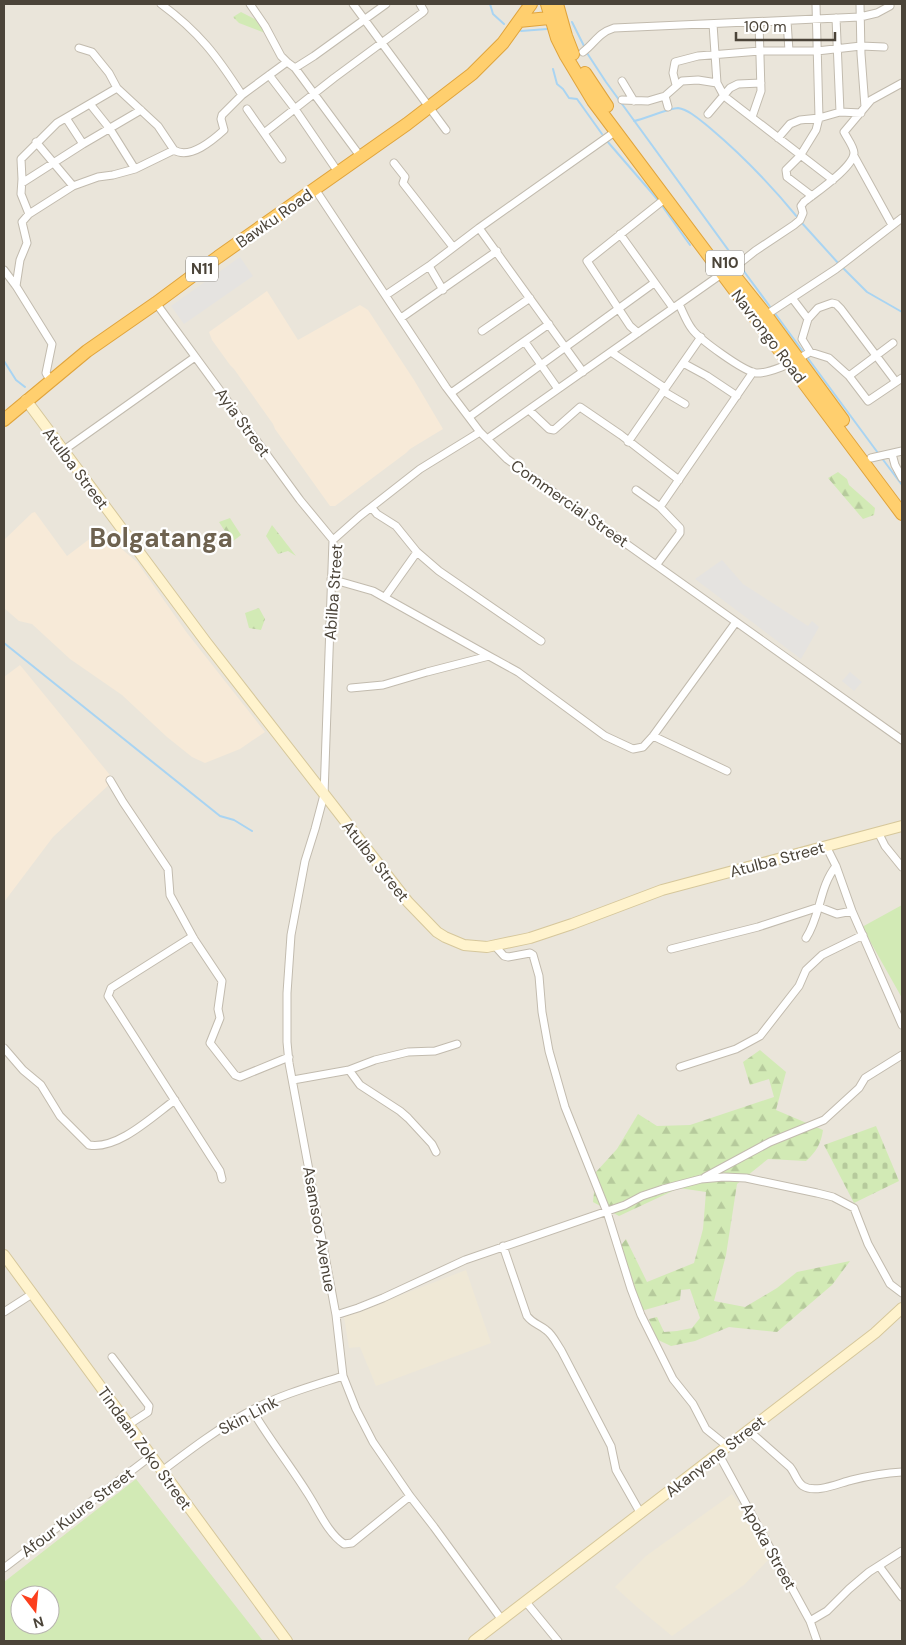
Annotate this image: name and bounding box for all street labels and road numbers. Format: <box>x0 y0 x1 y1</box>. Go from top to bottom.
street label: Bawku Road <box>232 184 317 253</box>
road number: N10 <box>706 250 744 276</box>
road number: N11 <box>186 256 218 282</box>
street label: Navrongo Road <box>727 285 811 387</box>
street label: Ayia Street <box>210 383 275 461</box>
street label: Atulba Street <box>38 423 113 513</box>
street label: Commercial Street <box>507 455 633 552</box>
street label: Abilba Street <box>320 543 347 641</box>
street label: Atulba Street <box>337 817 414 906</box>
street label: Atulba Street <box>727 837 827 882</box>
street label: Asamsoo Avenue <box>298 1165 341 1294</box>
street label: Tindaan Zoko Street <box>93 1382 196 1514</box>
street label: Skin Link <box>215 1391 281 1440</box>
street label: Akanyene Street <box>661 1411 770 1502</box>
street label: Afour Kuure Street <box>17 1463 138 1562</box>
street label: Apoka Street <box>736 1499 801 1594</box>

